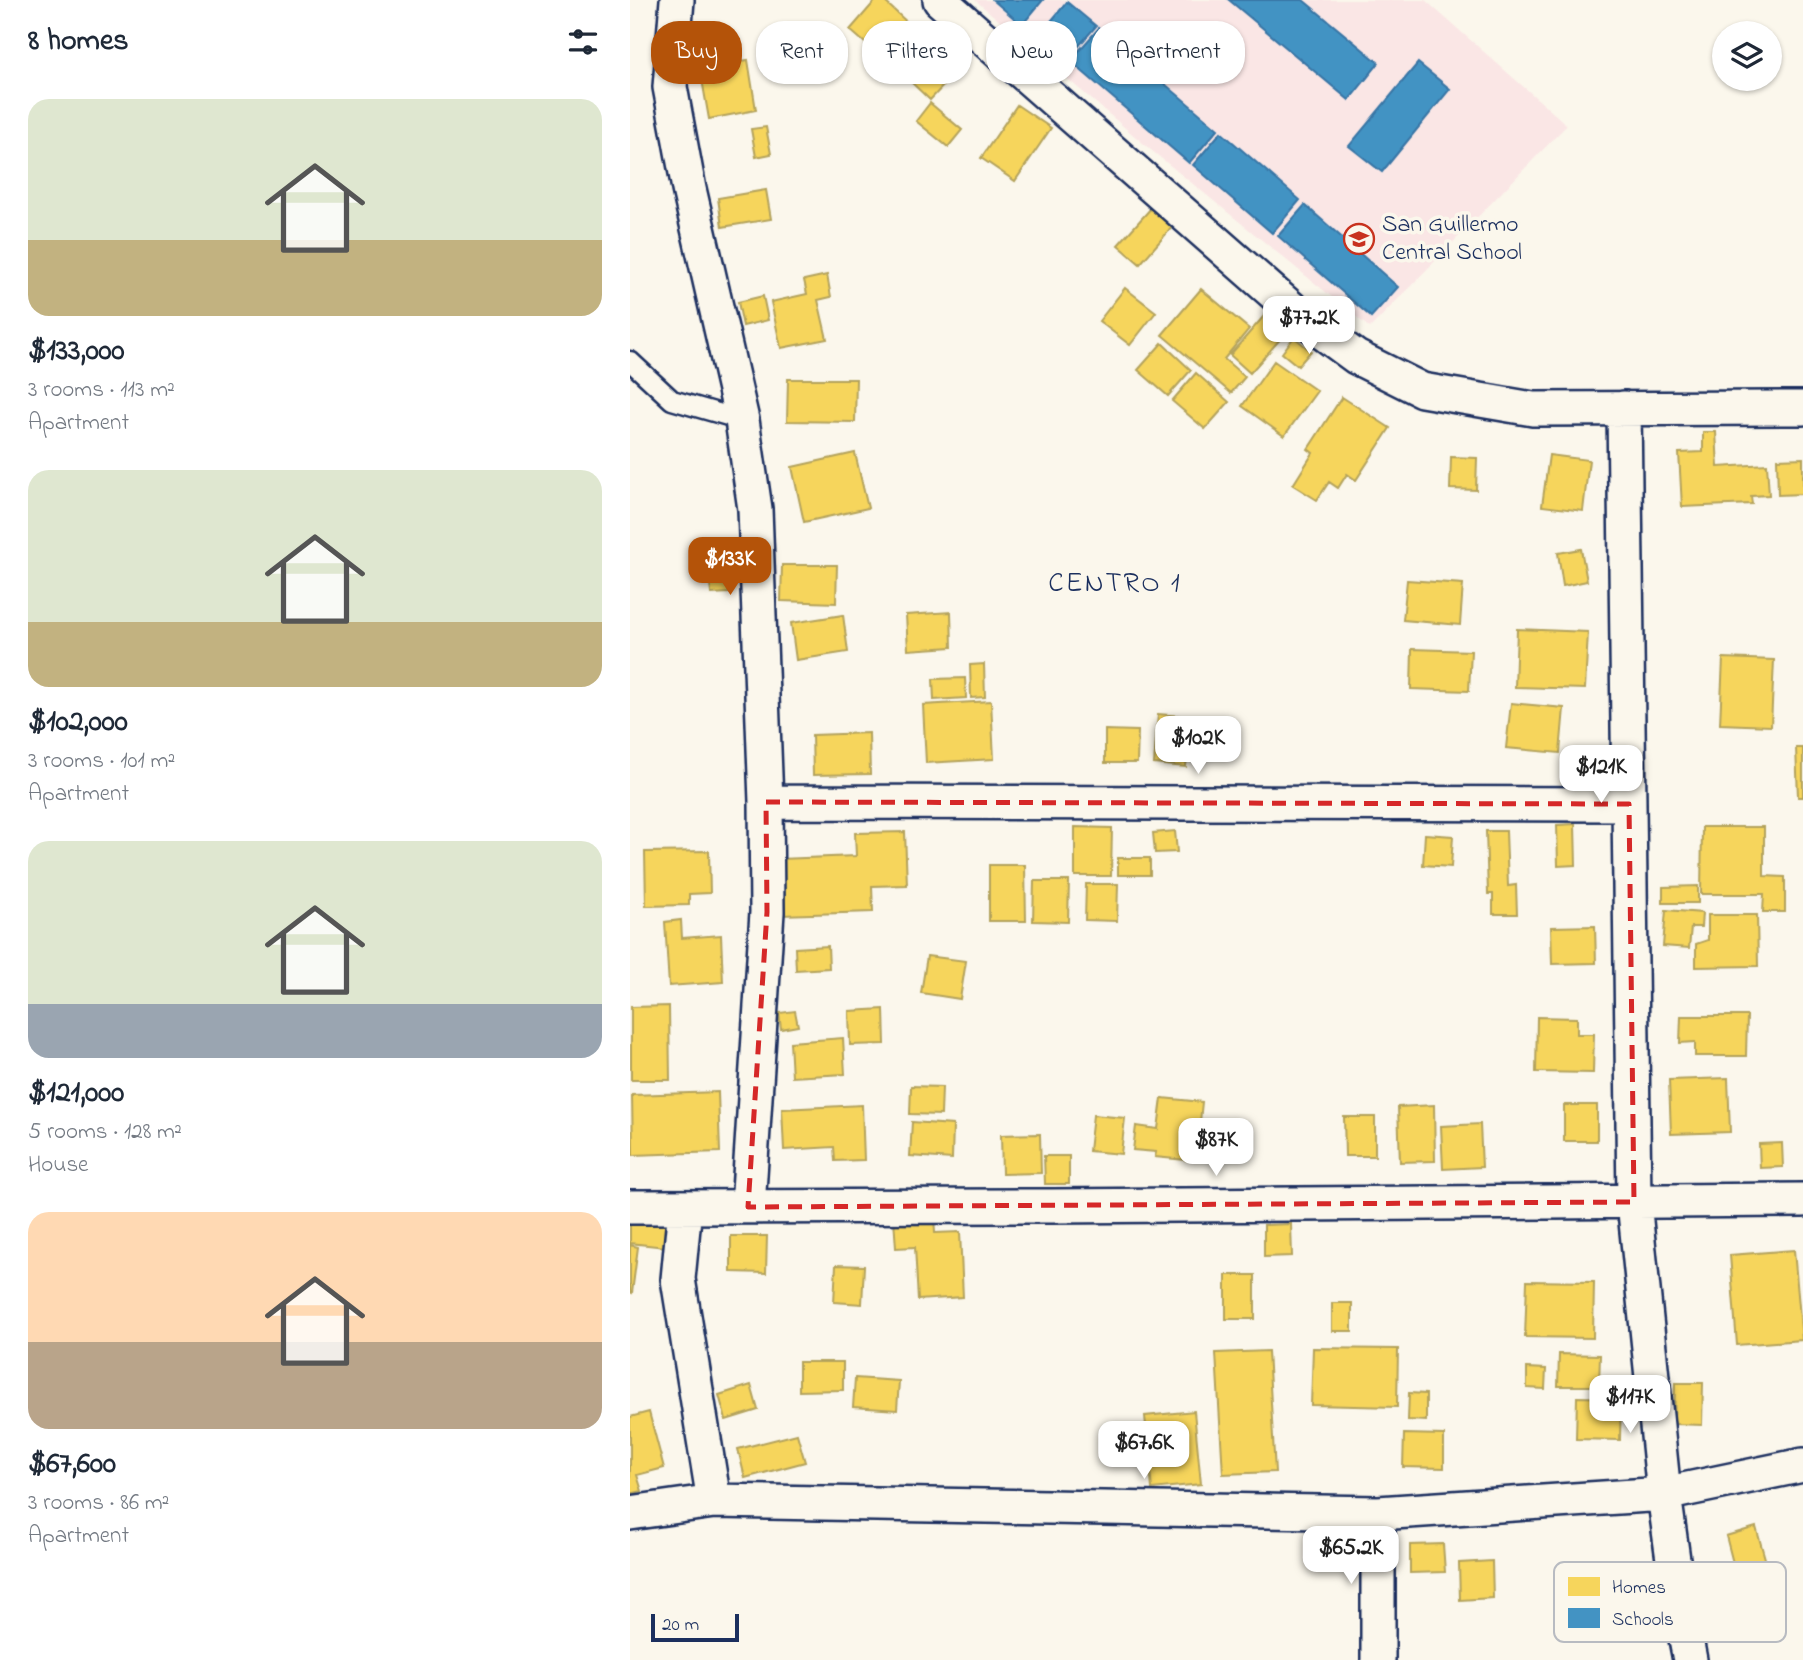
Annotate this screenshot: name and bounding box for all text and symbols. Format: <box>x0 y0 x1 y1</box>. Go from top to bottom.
text: 8 homes <box>28 20 129 64</box>
chip: Buy <box>651 21 742 84</box>
chip: Rent <box>756 21 848 84</box>
chip: Filters <box>862 21 972 84</box>
chip: New <box>986 21 1077 84</box>
chip: Apartment <box>1091 21 1245 84</box>
map controls <box>1712 21 1782 91</box>
button: layers <box>1712 21 1782 91</box>
icon: filters <box>564 23 602 61</box>
icon: home <box>252 145 378 271</box>
place label: San Guillermo Central School <box>1382 208 1522 271</box>
school or university icon: San Guillermo Central School <box>1342 222 1376 256</box>
pin: $77.2K <box>1252 296 1366 356</box>
text: $77.2K <box>1279 302 1339 335</box>
text: $133,000 <box>28 330 125 374</box>
text: 3 rooms · 113 m² <box>28 374 175 407</box>
text: Apartment <box>28 407 129 440</box>
icon: home <box>252 516 378 642</box>
pin: $133K <box>681 538 779 597</box>
text: $133K <box>704 543 756 576</box>
district label: CENTRO 1 <box>1048 564 1182 605</box>
text: $102,000 <box>28 701 128 745</box>
pin: $102K <box>1149 716 1247 776</box>
text: $102K <box>1171 722 1225 755</box>
text: 3 rooms · 101 m² <box>28 745 175 778</box>
pin: $121K <box>1552 746 1650 805</box>
text: $121K <box>1575 751 1627 784</box>
text: Apartment <box>28 778 129 811</box>
icon: home <box>252 887 378 1013</box>
text: $121,000 <box>28 1072 124 1116</box>
text: 5 rooms · 128 m² <box>28 1116 182 1149</box>
pin: $87K <box>1175 1118 1257 1178</box>
text: $87K <box>1194 1124 1238 1157</box>
text: House <box>28 1149 88 1182</box>
icon: home <box>252 1258 378 1384</box>
pin: $117K <box>1581 1376 1679 1435</box>
text: $117K <box>1605 1381 1655 1414</box>
pin: $67.6K <box>1087 1422 1201 1481</box>
text: $67.6K <box>1114 1427 1174 1460</box>
text: $67,600 <box>28 1443 116 1487</box>
text: 3 rooms · 86 m² <box>28 1487 169 1520</box>
text: Apartment <box>28 1520 129 1553</box>
pin: $65.2K <box>1294 1526 1408 1586</box>
text: $65.2K <box>1319 1532 1383 1565</box>
legend <box>1554 1562 1786 1642</box>
text: Homes <box>1612 1575 1666 1602</box>
text: Schools <box>1612 1607 1674 1634</box>
scale bar <box>651 1611 738 1643</box>
text: 20 m <box>662 1612 699 1639</box>

